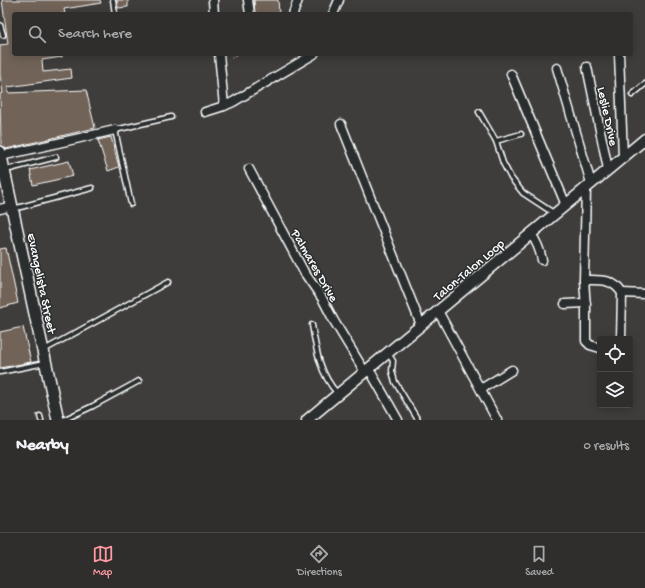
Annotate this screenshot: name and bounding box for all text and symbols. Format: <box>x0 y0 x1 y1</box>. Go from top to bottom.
search box <box>12 12 633 56</box>
icon: search <box>26 23 48 45</box>
text: Search here <box>58 25 132 43</box>
street label: Leslie Drive <box>593 86 620 148</box>
street label: Palmares Drive <box>287 226 341 305</box>
street label: Evangelista Street <box>23 232 59 337</box>
street label: Talon-Talon Loop <box>430 237 509 306</box>
map controls <box>597 336 633 408</box>
button: locate <box>597 336 633 372</box>
button: layers <box>597 372 633 408</box>
text: Nearby <box>16 436 69 456</box>
text: 0 results <box>583 439 629 454</box>
tab: Map <box>92 543 114 579</box>
tab: Directions <box>297 543 342 579</box>
tab: Saved <box>525 543 553 579</box>

